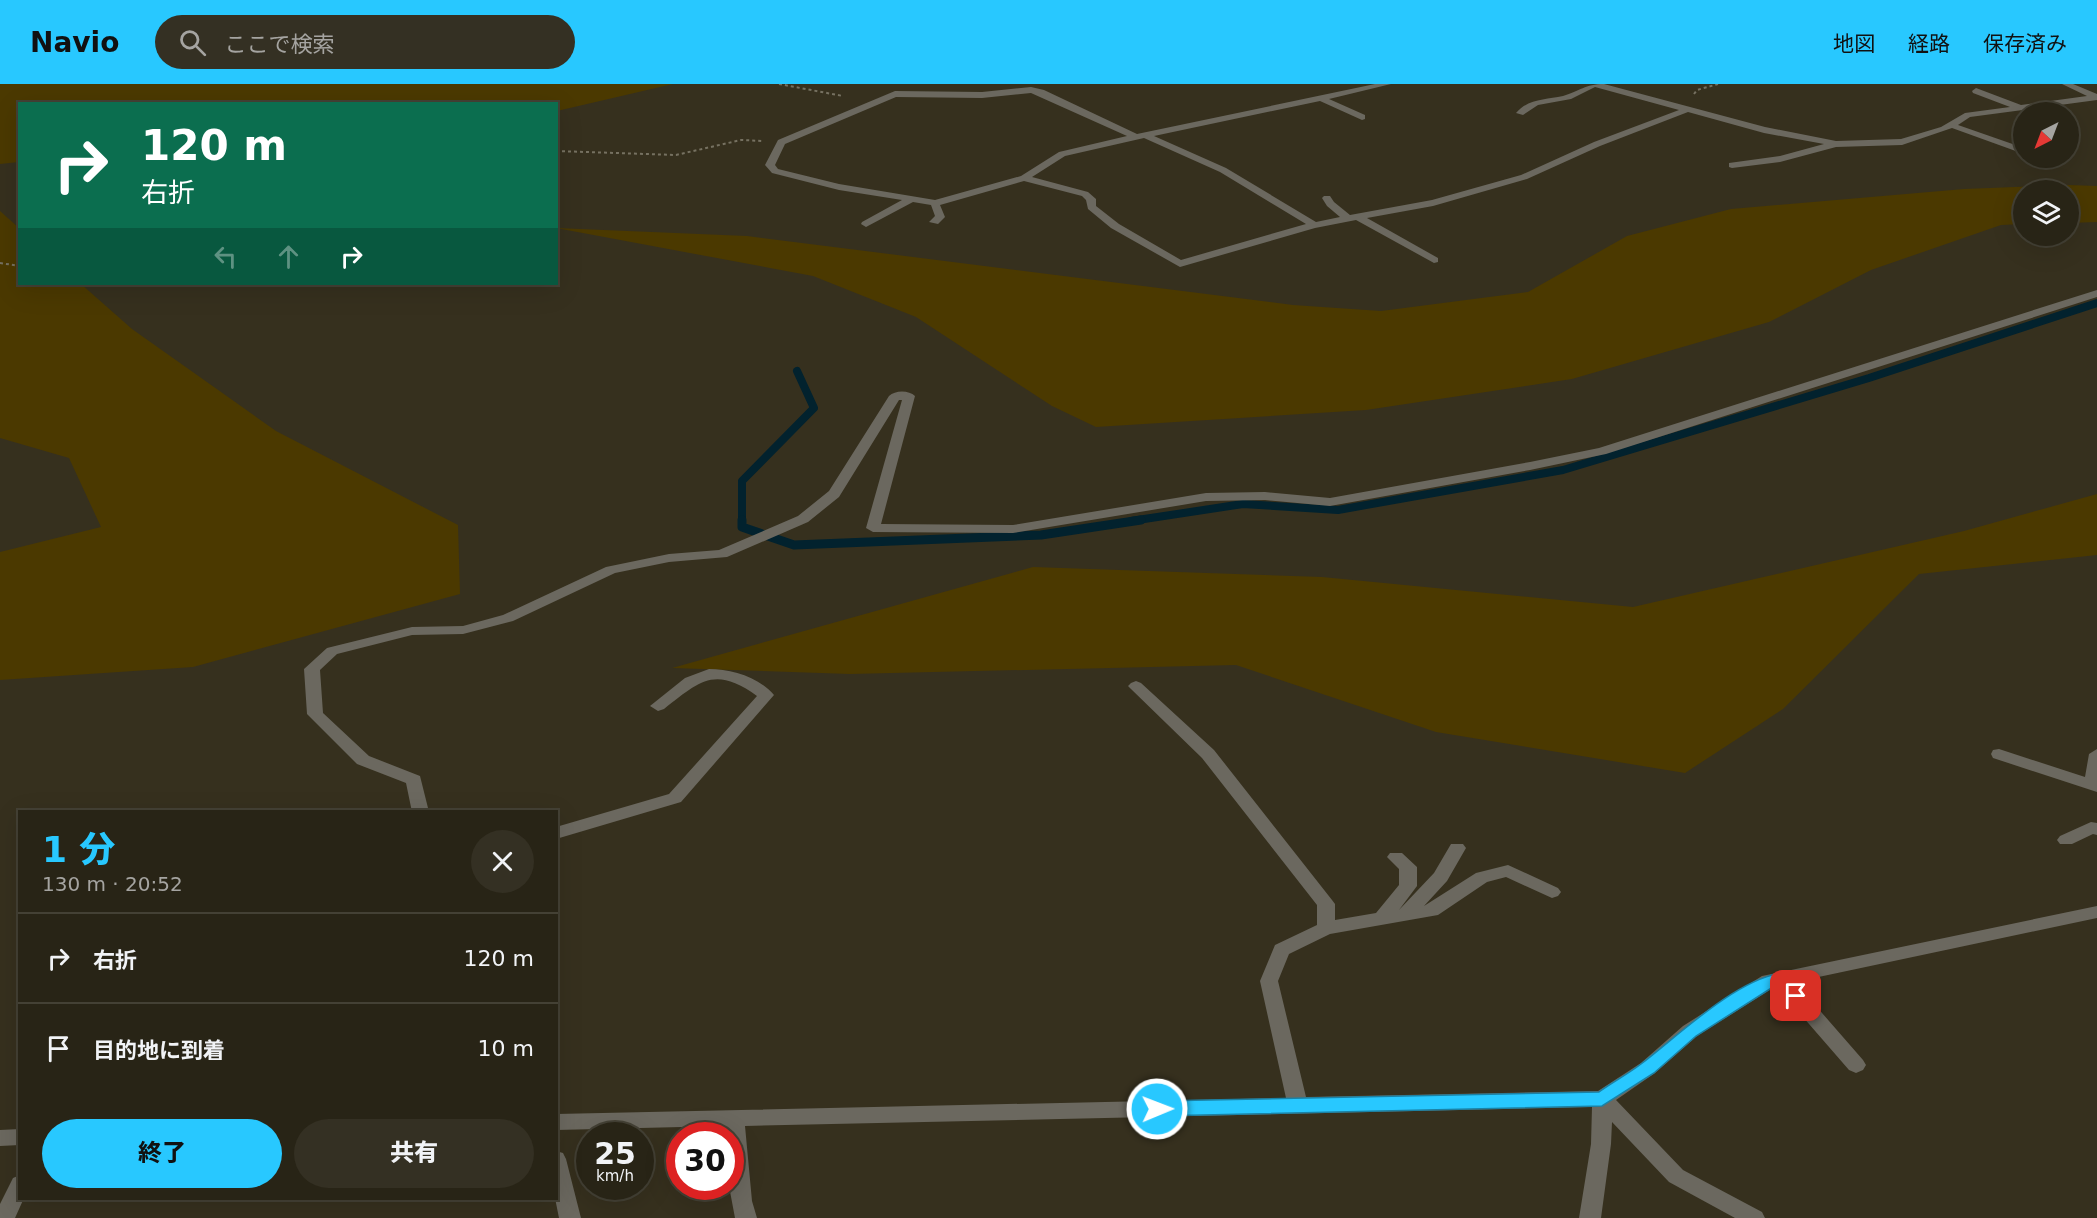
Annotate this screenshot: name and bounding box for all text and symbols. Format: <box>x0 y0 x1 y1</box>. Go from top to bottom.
search box <box>155 15 575 69</box>
text: Navio <box>30 26 119 59</box>
icon: search <box>176 26 209 59</box>
text: ここで検索 <box>224 32 334 57</box>
text: 地図 <box>1833 32 1875 56</box>
text: 経路 <box>1908 32 1950 56</box>
text: 保存済み <box>1983 32 2067 56</box>
north arrow <box>2013 102 2079 168</box>
map controls <box>2013 102 2079 246</box>
text: 120 m <box>141 121 287 170</box>
icon: right <box>42 126 120 204</box>
text: 右折 <box>141 177 195 208</box>
button: layers <box>2013 180 2079 246</box>
icon: left <box>209 240 242 273</box>
icon: ahead <box>272 240 305 273</box>
icon: right <box>335 240 368 273</box>
text: 1 分 <box>42 829 116 870</box>
button: close <box>471 830 534 893</box>
text: 130 m · 20:52 <box>42 872 183 896</box>
icon: right <box>42 942 75 975</box>
text: 120 m <box>464 946 534 971</box>
text: 右折 <box>93 948 137 973</box>
pin <box>1770 970 1821 1021</box>
icon: arrive <box>1779 979 1812 1012</box>
icon: arrive <box>42 1032 75 1065</box>
text: 10 m <box>478 1036 534 1061</box>
text: 目的地に到着 <box>93 1038 225 1063</box>
position arrow <box>1125 1077 1189 1141</box>
button: 終了 <box>42 1119 282 1188</box>
button: 共有 <box>294 1119 534 1188</box>
speed limit sign: 30 <box>666 1122 744 1200</box>
text: 25 <box>594 1136 636 1171</box>
text: km/h <box>596 1167 634 1185</box>

